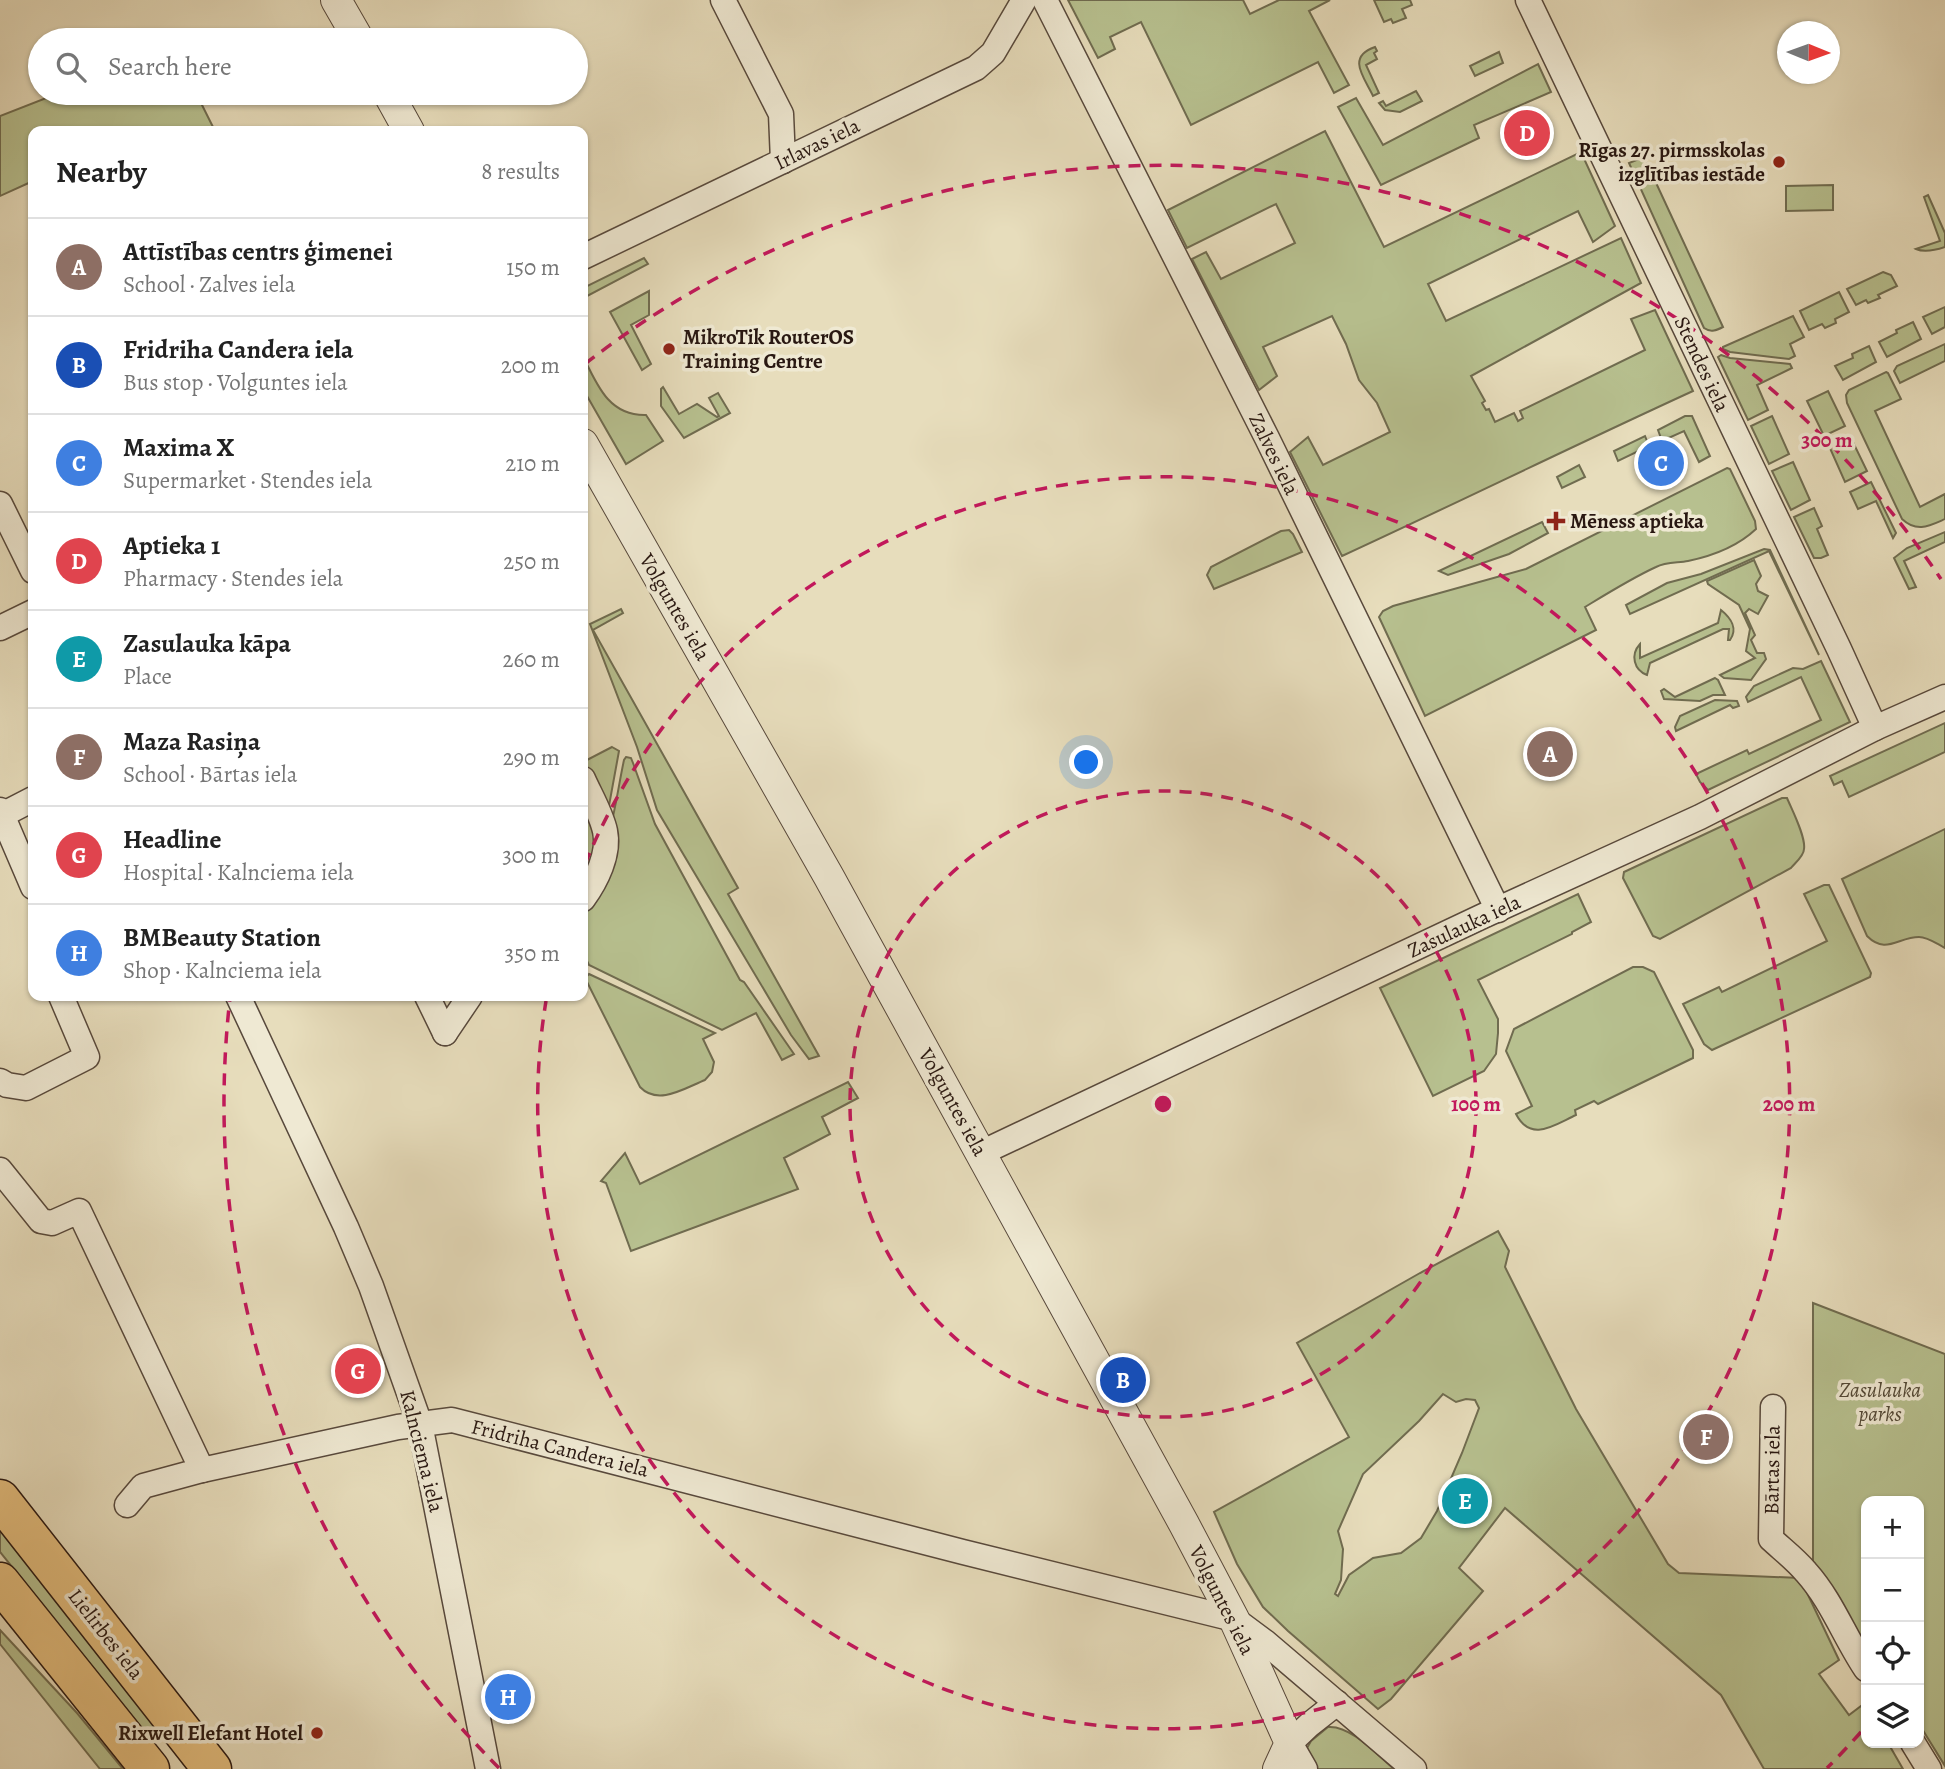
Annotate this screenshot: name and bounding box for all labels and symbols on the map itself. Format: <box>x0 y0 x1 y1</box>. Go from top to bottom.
north arrow <box>1777 21 1840 84</box>
pin: D <box>1504 107 1550 159</box>
street label: Irlavas iela <box>770 111 864 177</box>
place label: Rīgas 27. pirmsskolas izglītības iestāde <box>1578 136 1765 188</box>
marker: Rīgas 27. pirmsskolas izglītības iestāde <box>1771 154 1787 170</box>
street label: Stendes iela <box>1668 312 1736 417</box>
place label: MikroTik RouterOS Training Centre <box>683 323 854 375</box>
marker: MikroTik RouterOS Training Centre <box>661 341 677 357</box>
street label: Zalves iela <box>1242 408 1306 500</box>
text: 300 m <box>1801 426 1853 454</box>
pin: C <box>1638 437 1684 489</box>
place label: Mēness aptieka <box>1570 507 1705 535</box>
marker: Mēness aptieka <box>1548 513 1564 529</box>
street label: Volguntes iela <box>633 547 717 666</box>
pin: A <box>1527 728 1573 780</box>
your location <box>1069 745 1103 779</box>
street label: Zasulauka iela <box>1403 887 1525 964</box>
street label: Volguntes iela <box>911 1042 994 1161</box>
text: 100 m <box>1451 1090 1501 1118</box>
text: 200 m <box>1763 1090 1816 1118</box>
centre of rings <box>1151 1092 1175 1116</box>
pin: G <box>335 1345 381 1397</box>
pin: B <box>1100 1354 1146 1406</box>
park label: Zasulauka parks <box>1839 1376 1921 1428</box>
street label: Kalnciema iela <box>393 1387 451 1515</box>
pin: F <box>1683 1411 1729 1463</box>
street label: Fridriha Candera iela <box>468 1412 652 1484</box>
street label: Bārtas iela <box>1757 1425 1787 1515</box>
pin: E <box>1442 1475 1488 1527</box>
street label: Volguntes iela <box>1182 1540 1262 1660</box>
street label: Lielirbes iela <box>62 1583 150 1685</box>
pin: H <box>485 1671 531 1723</box>
place label: Rixwell Elefant Hotel <box>118 1719 303 1747</box>
marker: Rixwell Elefant Hotel <box>309 1725 325 1741</box>

